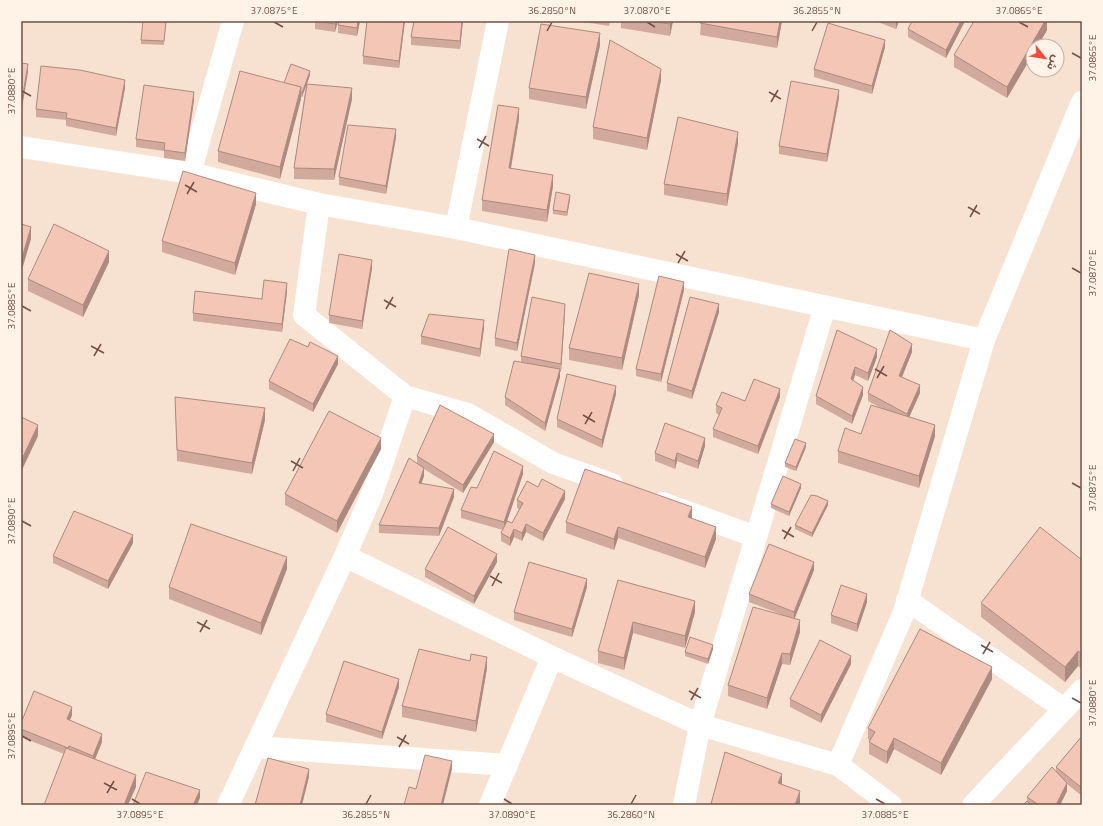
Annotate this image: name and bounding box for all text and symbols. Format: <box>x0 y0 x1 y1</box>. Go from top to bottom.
text: 37.0875°E <box>251 3 298 18</box>
text: 36.2850°N <box>528 3 576 18</box>
text: 37.0870°E <box>624 3 671 18</box>
text: 36.2855°N <box>793 3 841 18</box>
text: 37.0865°E <box>996 3 1043 18</box>
text: 37.0865°E <box>1085 34 1100 81</box>
north arrow <box>1025 38 1065 78</box>
text: ش <box>1043 52 1064 74</box>
text: 37.0880°E <box>4 67 19 114</box>
text: 37.0870°E <box>1085 249 1100 296</box>
text: 37.0885°E <box>4 282 19 329</box>
text: 37.0875°E <box>1085 464 1100 511</box>
text: 37.0890°E <box>4 497 19 544</box>
text: 37.0880°E <box>1085 679 1100 726</box>
text: 37.0895°E <box>4 712 19 759</box>
text: 37.0895°E <box>117 807 164 822</box>
text: 36.2855°N <box>342 807 390 822</box>
text: 37.0890°E <box>489 807 536 822</box>
text: 36.2860°N <box>607 807 655 822</box>
text: 37.0885°E <box>862 807 909 822</box>

